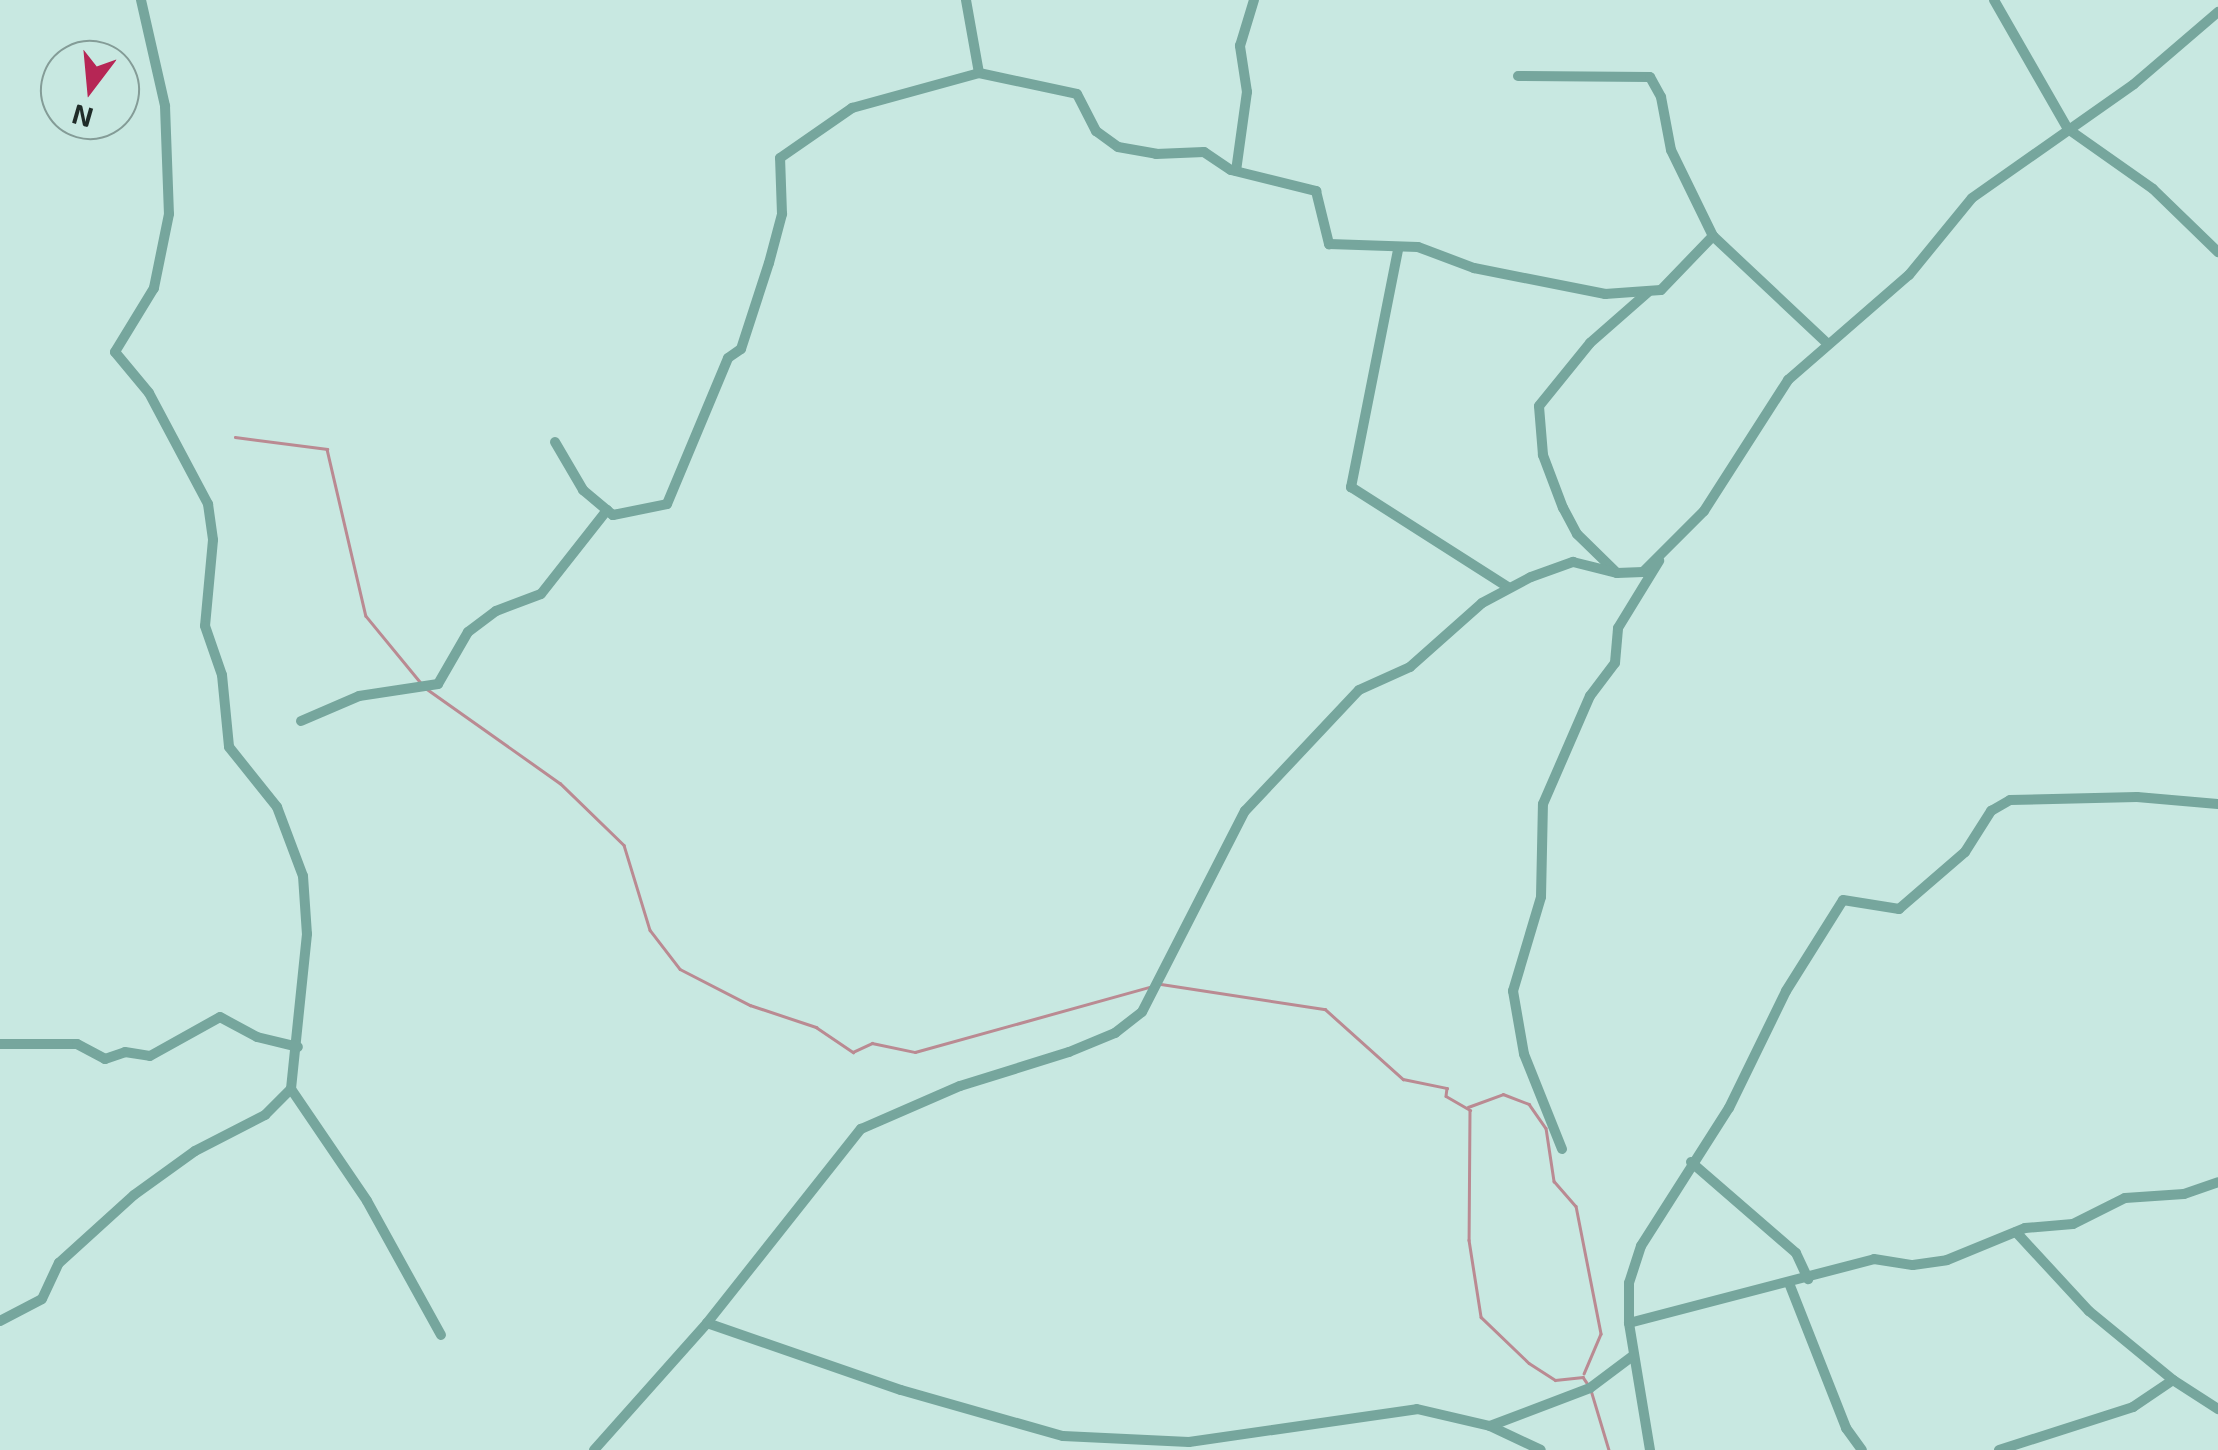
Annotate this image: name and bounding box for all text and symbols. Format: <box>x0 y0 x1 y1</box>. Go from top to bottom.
north arrow <box>40 40 140 140</box>
text: N <box>68 98 97 136</box>

